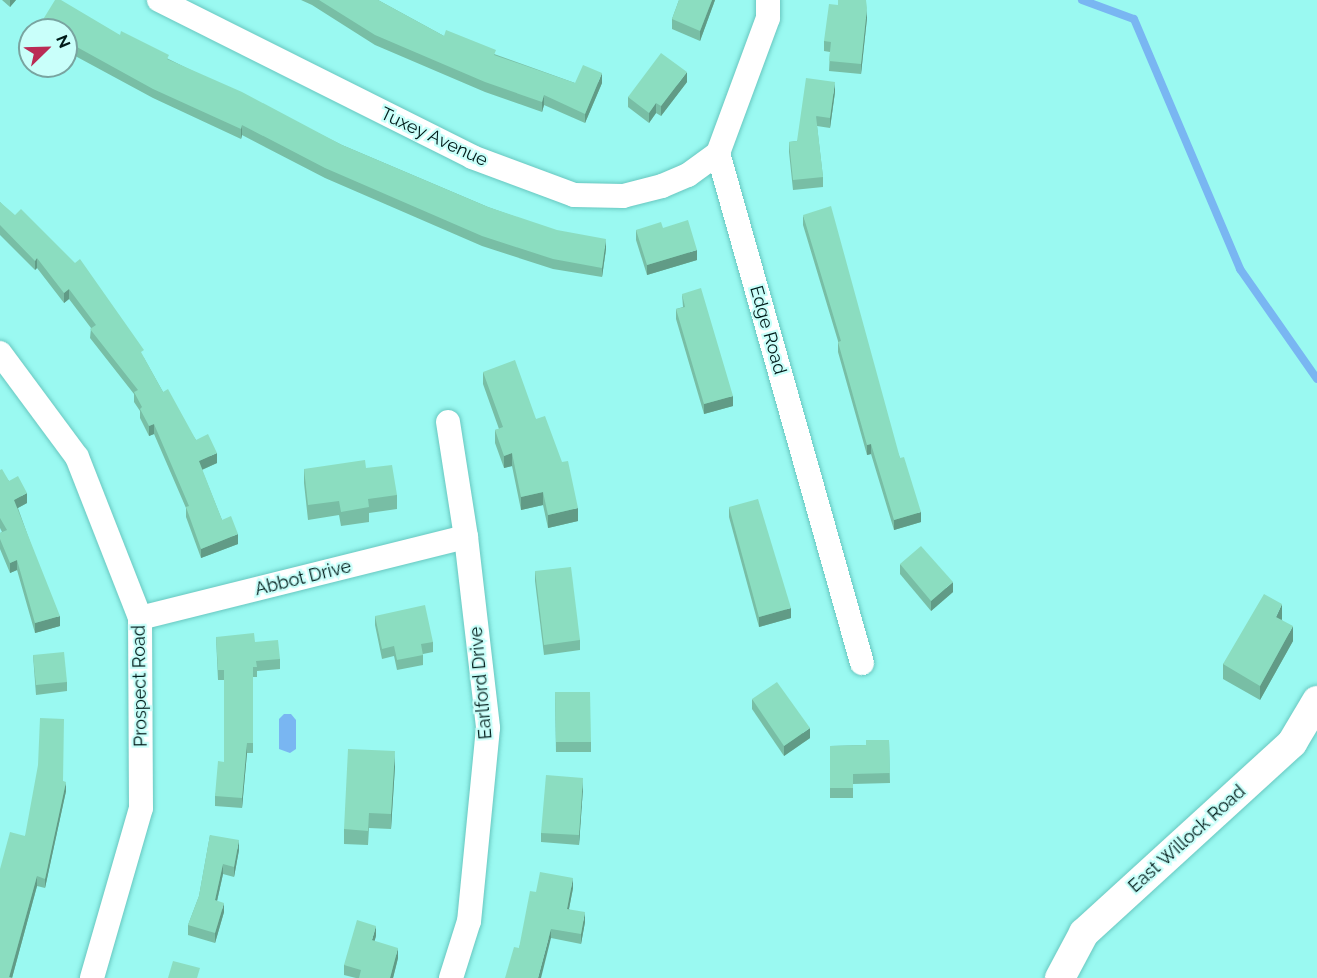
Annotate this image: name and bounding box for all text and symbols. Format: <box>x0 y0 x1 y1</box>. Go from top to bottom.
north arrow <box>18 18 78 78</box>
text: N <box>52 32 74 51</box>
street label: Tuxey Avenue <box>377 103 491 171</box>
street label: Edge Road <box>745 283 791 377</box>
street label: Abbot Drive <box>253 556 353 600</box>
street label: Prospect Road <box>128 625 152 747</box>
street label: Earlford Drive <box>465 626 497 740</box>
street label: East Willock Road <box>1124 781 1250 897</box>

